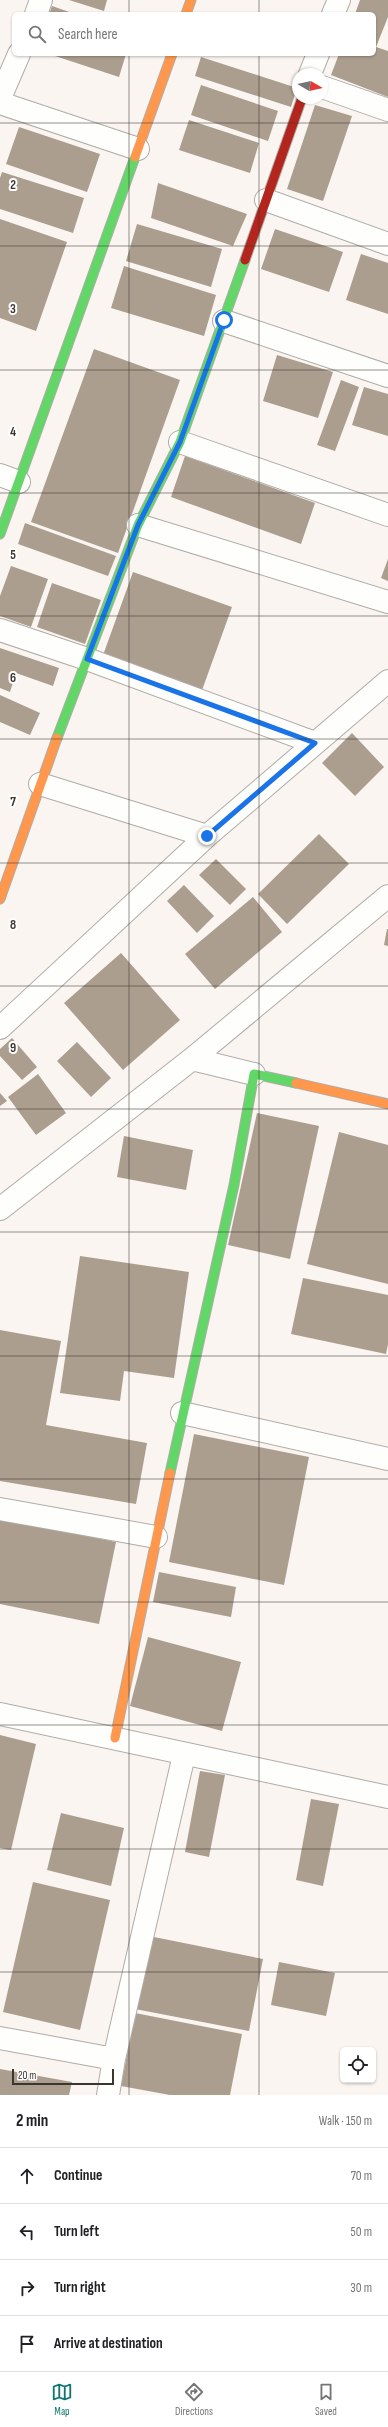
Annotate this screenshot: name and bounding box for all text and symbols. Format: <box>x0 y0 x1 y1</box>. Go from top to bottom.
search box <box>12 12 376 56</box>
icon: search <box>26 23 48 45</box>
text: Search here <box>58 25 118 44</box>
north arrow <box>292 68 328 104</box>
text: 2 <box>10 177 16 193</box>
text: 3 <box>10 301 16 317</box>
route start <box>215 311 233 329</box>
text: 4 <box>10 424 16 440</box>
text: 5 <box>10 547 16 563</box>
text: 6 <box>10 670 16 686</box>
text: 7 <box>10 794 16 810</box>
route end <box>198 827 216 845</box>
text: 8 <box>10 917 16 933</box>
text: 9 <box>10 1040 16 1056</box>
map controls <box>340 2047 376 2083</box>
button: locate <box>340 2047 376 2083</box>
scale bar <box>12 2067 114 2086</box>
text: 20 m <box>18 2069 36 2082</box>
text: 2 min <box>16 2111 48 2131</box>
text: Walk · 150 m <box>319 2113 372 2129</box>
icon: ahead <box>16 2165 38 2187</box>
text: Continue <box>54 2166 103 2185</box>
text: 70 m <box>351 2168 372 2184</box>
icon: left <box>16 2221 38 2243</box>
text: Turn left <box>54 2222 99 2241</box>
text: 50 m <box>351 2224 372 2240</box>
icon: right <box>16 2277 38 2299</box>
text: Turn right <box>54 2278 106 2297</box>
text: 30 m <box>350 2280 372 2296</box>
icon: arrive <box>16 2333 38 2355</box>
text: Arrive at destination <box>54 2334 163 2353</box>
tab: Map <box>51 2381 73 2418</box>
tab: Directions <box>175 2381 213 2418</box>
tab: Saved <box>315 2381 337 2418</box>

